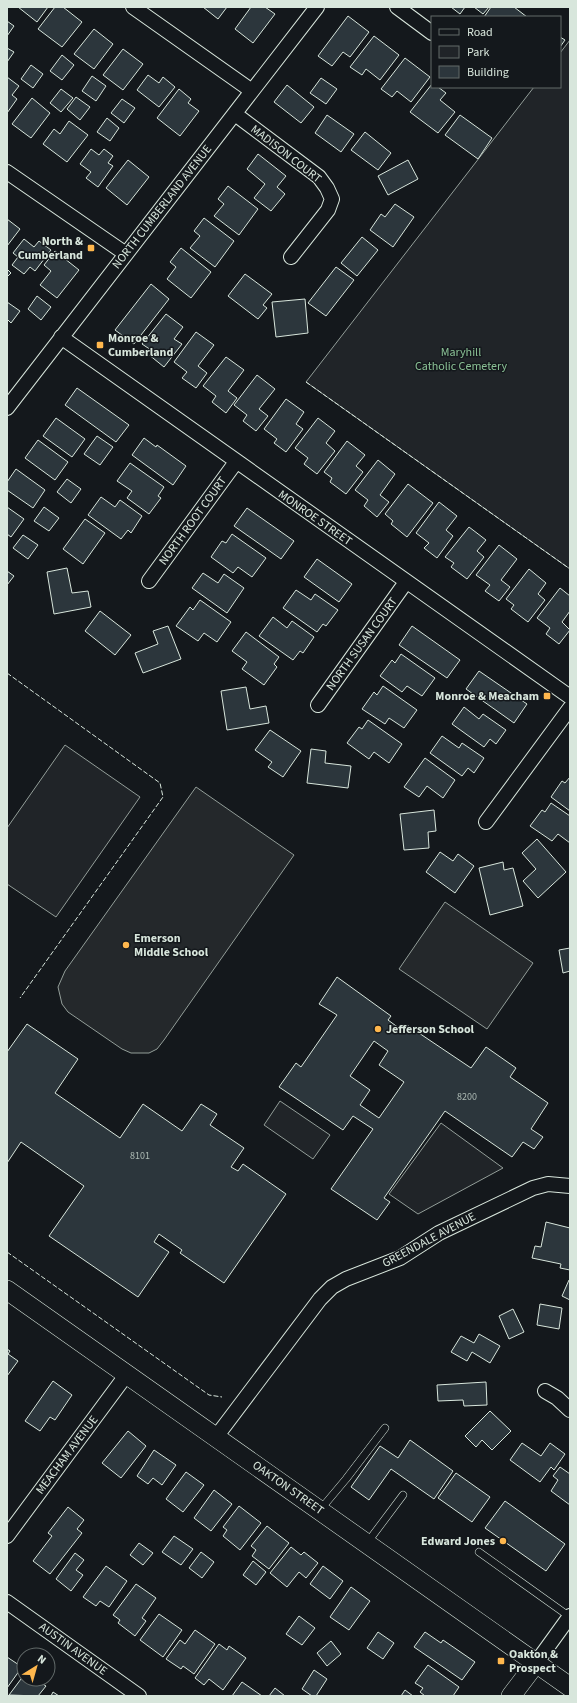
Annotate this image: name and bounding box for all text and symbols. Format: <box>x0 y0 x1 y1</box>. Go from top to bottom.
legend <box>431 16 561 88</box>
text: Road <box>467 24 493 41</box>
text: Park <box>467 44 489 61</box>
text: Building <box>467 64 509 81</box>
street label: MADISON COURT <box>247 121 325 187</box>
street label: NORTH CUMBERLAND AVENUE <box>108 141 216 273</box>
place label: North & Cumberland <box>18 233 83 264</box>
marker: North & Cumberland <box>86 243 96 253</box>
place label: Monroe & Cumberland <box>108 330 173 361</box>
marker: Monroe & Cumberland <box>95 340 105 350</box>
park label: Maryhill Catholic Cemetery <box>415 344 507 375</box>
street label: NORTH ROOT COURT <box>155 473 231 569</box>
street label: MONROE STREET <box>275 486 356 550</box>
street label: NORTH SUSAN COURT <box>322 593 402 694</box>
place label: Monroe & Meacham <box>435 688 539 705</box>
marker: Monroe & Meacham <box>542 691 552 701</box>
place label: Emerson Middle School <box>134 930 209 961</box>
marker: Emerson Middle School <box>121 940 131 950</box>
place label: Jefferson School <box>386 1021 475 1038</box>
marker: Jefferson School <box>373 1024 383 1034</box>
house number: 8200 <box>457 1090 477 1104</box>
house number: 8101 <box>130 1149 150 1163</box>
street label: GREENDALE AVENUE <box>379 1208 479 1272</box>
street label: MEACHAM AVENUE <box>32 1412 102 1498</box>
street label: OAKTON STREET <box>249 1457 328 1519</box>
place label: Edward Jones <box>421 1533 495 1550</box>
marker: Edward Jones <box>498 1536 508 1546</box>
street label: AUSTIN AVENUE <box>36 1619 110 1679</box>
place label: Oakton & Prospect <box>509 1646 558 1677</box>
north arrow <box>16 1647 56 1687</box>
marker: Oakton & Prospect <box>496 1656 506 1666</box>

